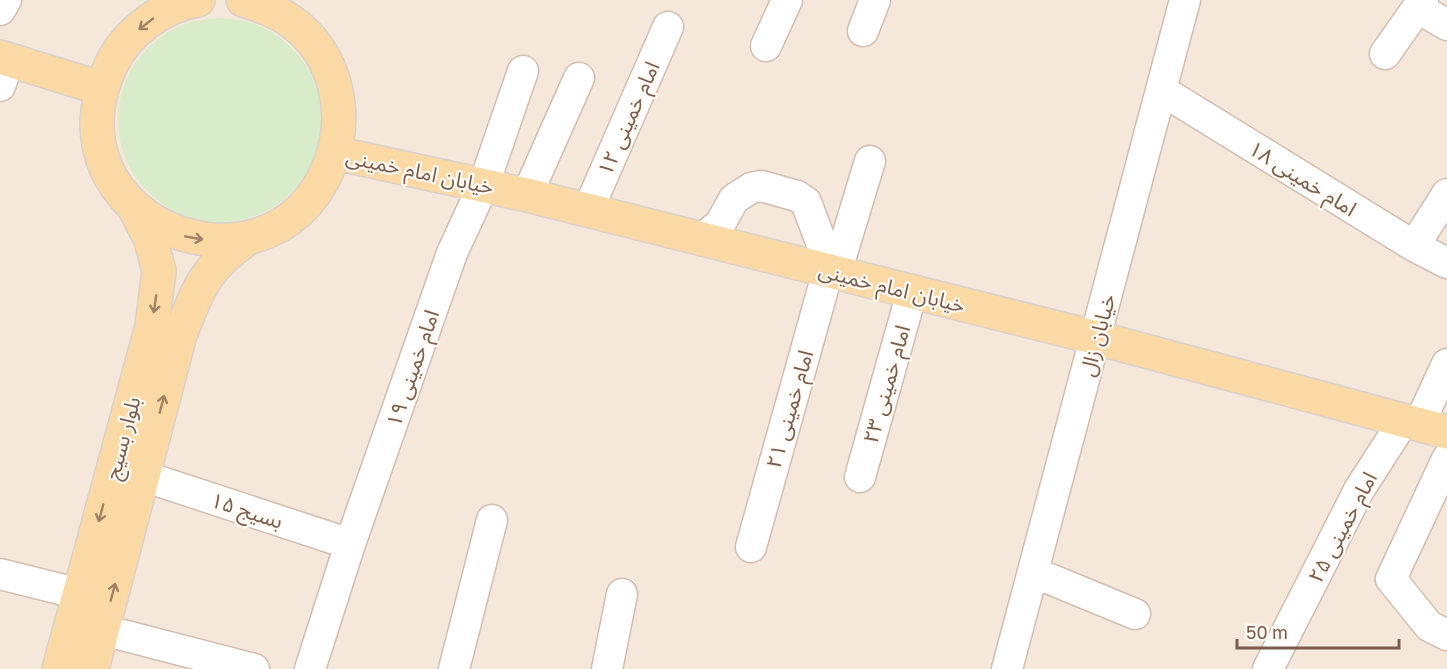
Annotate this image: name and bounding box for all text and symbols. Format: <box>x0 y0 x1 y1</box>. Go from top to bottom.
one-way arrow <box>138 17 154 30</box>
street label: امام خمینی ۱۲ <box>591 57 668 181</box>
street label: امام خمینی ۱۸ <box>1242 135 1362 225</box>
street label: خیابان امام خمینی <box>343 143 496 203</box>
one-way arrow <box>184 232 204 243</box>
street label: خیابان امام خمینی <box>815 256 968 322</box>
street label: خیابان زال <box>1074 291 1120 379</box>
one-way arrow <box>149 294 160 314</box>
street label: امام خمینی ۱۹ <box>380 306 448 431</box>
street label: امام خمینی ۲۳ <box>857 322 919 447</box>
street label: امام خمینی ۲۱ <box>760 347 822 472</box>
street label: بلوار بسیج <box>98 394 148 483</box>
one-way arrow <box>157 394 168 413</box>
street label: امام خمینی ۲۵ <box>1302 467 1386 589</box>
street label: بسیج ۱۵ <box>207 486 286 537</box>
one-way arrow <box>95 504 107 523</box>
one-way arrow <box>107 583 119 602</box>
scale bar <box>1237 612 1399 650</box>
text: 50 m <box>1246 621 1288 643</box>

